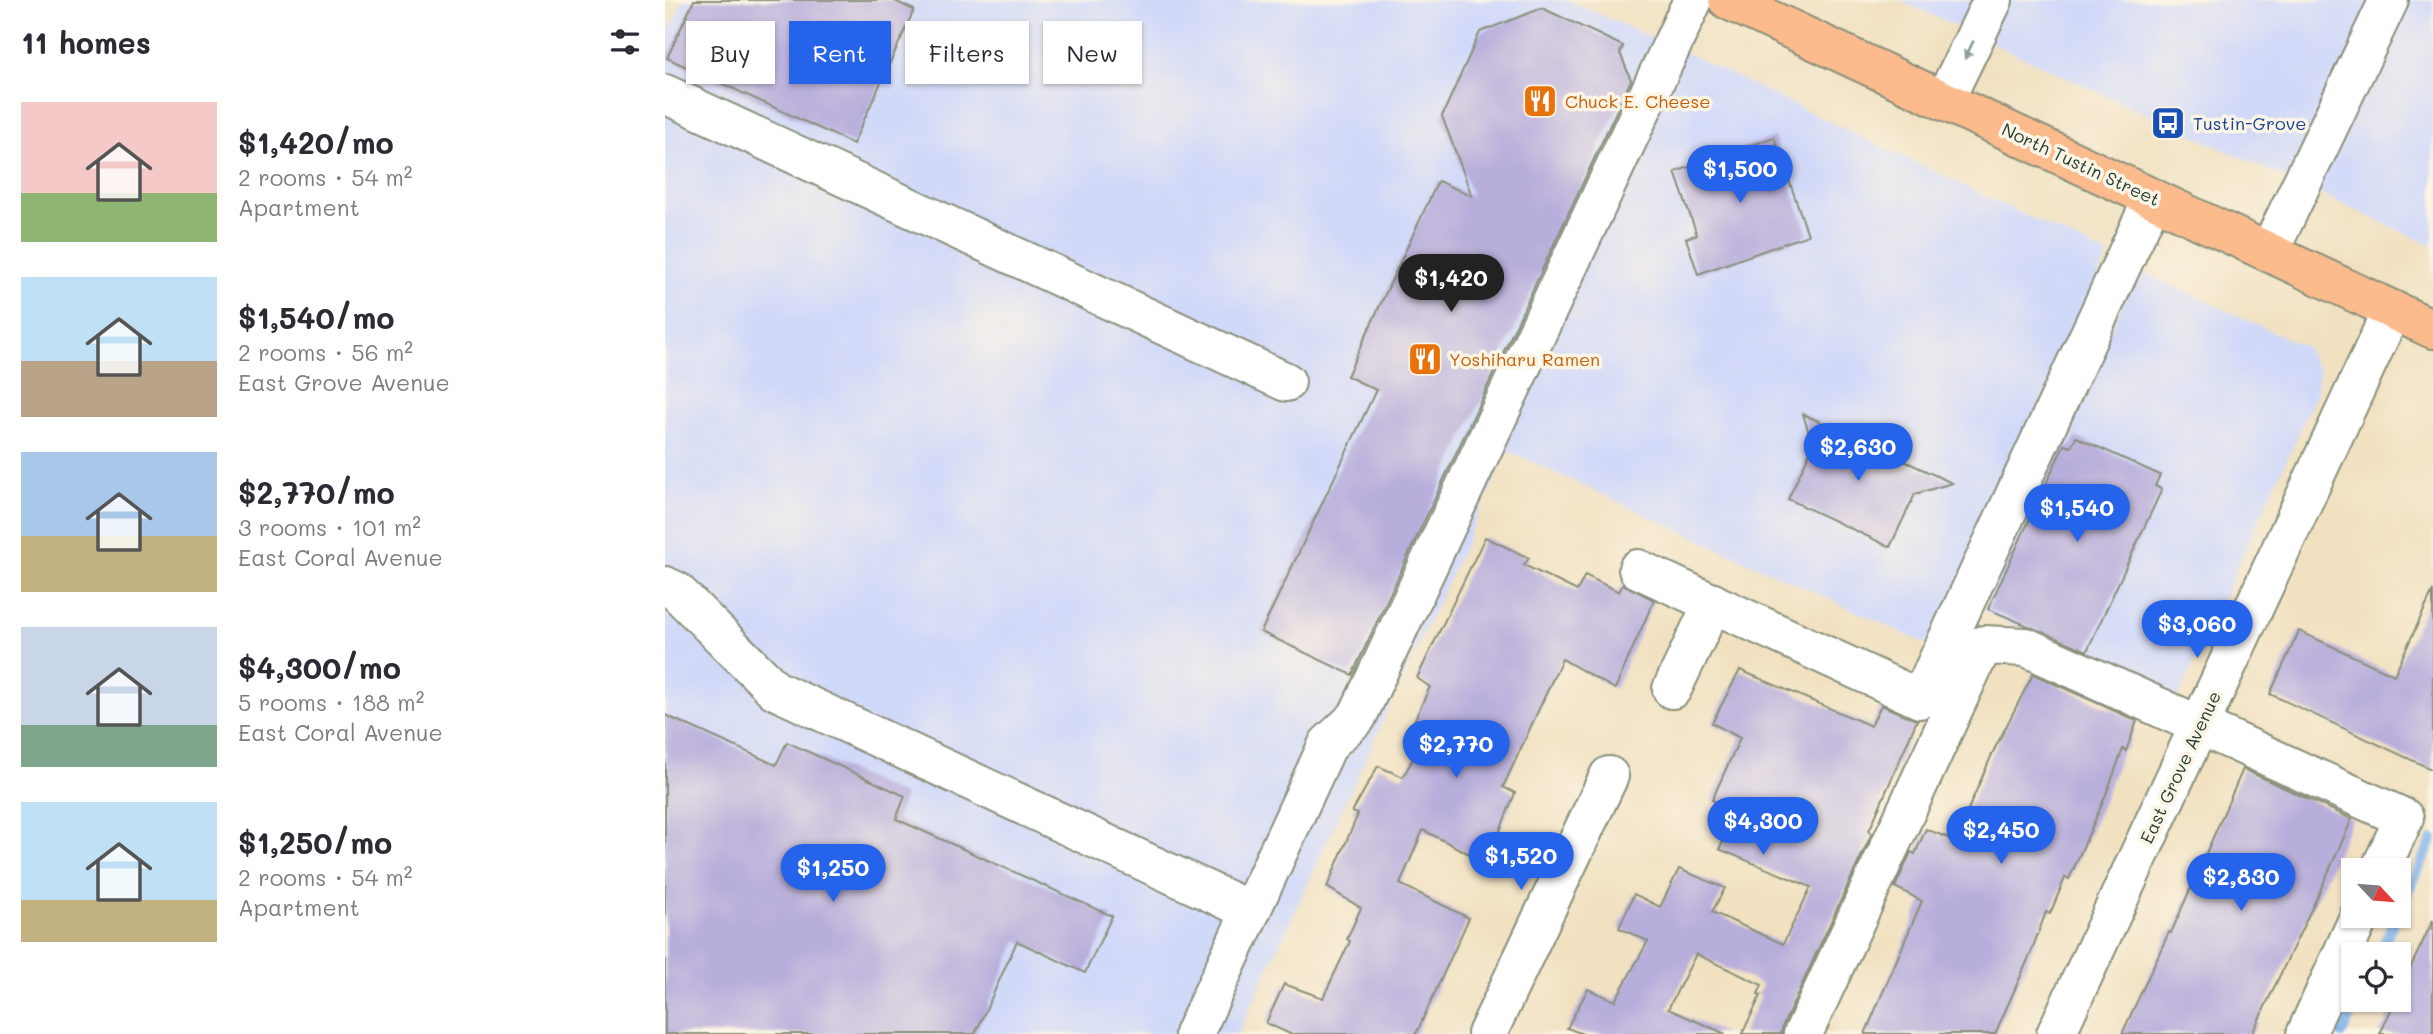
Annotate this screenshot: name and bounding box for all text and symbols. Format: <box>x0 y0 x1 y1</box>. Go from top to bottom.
chip: Buy <box>686 21 775 84</box>
chip: Rent <box>789 21 891 84</box>
chip: Filters <box>905 21 1029 84</box>
chip: New <box>1043 21 1142 84</box>
text: 11 homes <box>21 22 151 62</box>
icon: filters <box>606 23 644 61</box>
one-way arrow <box>1963 40 1974 60</box>
restaurant icon: Chuck E. Cheese <box>1521 82 1559 120</box>
place label: Chuck E. Cheese <box>1565 89 1710 113</box>
bus stop icon: Tustin-Grove <box>2149 104 2187 142</box>
place label: Tustin-Grove <box>2193 111 2306 135</box>
street label: North Tustin Street <box>1998 117 2164 211</box>
text: $1,420/mo <box>238 122 394 162</box>
icon: home <box>77 130 161 214</box>
pin: $1,500 <box>1683 146 1797 205</box>
text: $1,500 <box>1703 153 1777 183</box>
text: 2 rooms · 54 m² <box>238 162 413 192</box>
text: Apartment <box>238 192 360 222</box>
pin: $1,420 <box>1394 254 1508 314</box>
text: $1,420 <box>1414 262 1488 292</box>
text: $1,540/mo <box>238 297 394 337</box>
icon: home <box>77 305 161 389</box>
text: 2 rooms · 56 m² <box>238 337 413 367</box>
restaurant icon: Yoshiharu Ramen <box>1406 340 1444 378</box>
place label: Yoshiharu Ramen <box>1449 347 1600 371</box>
text: East Grove Avenue <box>238 367 450 397</box>
pin: $2,630 <box>1801 424 1915 483</box>
text: $2,630 <box>1820 431 1896 461</box>
text: $2,770/mo <box>238 472 395 512</box>
icon: home <box>77 480 161 564</box>
pin: $1,540 <box>2020 484 2134 544</box>
text: $1,540 <box>2040 492 2114 522</box>
text: 3 rooms · 101 m² <box>238 512 421 542</box>
text: East Coral Avenue <box>238 542 443 572</box>
pin: $3,060 <box>2140 600 2254 660</box>
text: $3,060 <box>2158 608 2236 638</box>
text: $4,300/mo <box>238 647 401 687</box>
icon: home <box>77 655 161 739</box>
text: 5 rooms · 188 m² <box>238 687 424 717</box>
street label: East Grove Avenue <box>2134 687 2226 847</box>
text: East Coral Avenue <box>238 717 443 747</box>
pin: $2,770 <box>1399 720 1513 780</box>
text: $2,770 <box>1419 728 1493 758</box>
pin: $4,300 <box>1706 798 1820 857</box>
text: $4,300 <box>1723 805 1803 835</box>
pin: $2,450 <box>1944 806 2058 866</box>
text: $2,450 <box>1963 814 2039 844</box>
text: $1,250/mo <box>238 822 392 862</box>
icon: home <box>77 830 161 914</box>
pin: $1,520 <box>1464 832 1578 892</box>
text: $1,520 <box>1485 840 1557 870</box>
pin: $1,250 <box>776 844 890 904</box>
text: $1,250 <box>797 852 869 882</box>
pin: $2,830 <box>2184 853 2298 913</box>
north arrow <box>2341 858 2411 928</box>
map controls <box>2341 858 2411 1012</box>
text: $2,830 <box>2203 861 2279 891</box>
text: 2 rooms · 54 m² <box>238 862 413 892</box>
text: Apartment <box>238 892 360 922</box>
button: locate <box>2341 942 2411 1012</box>

